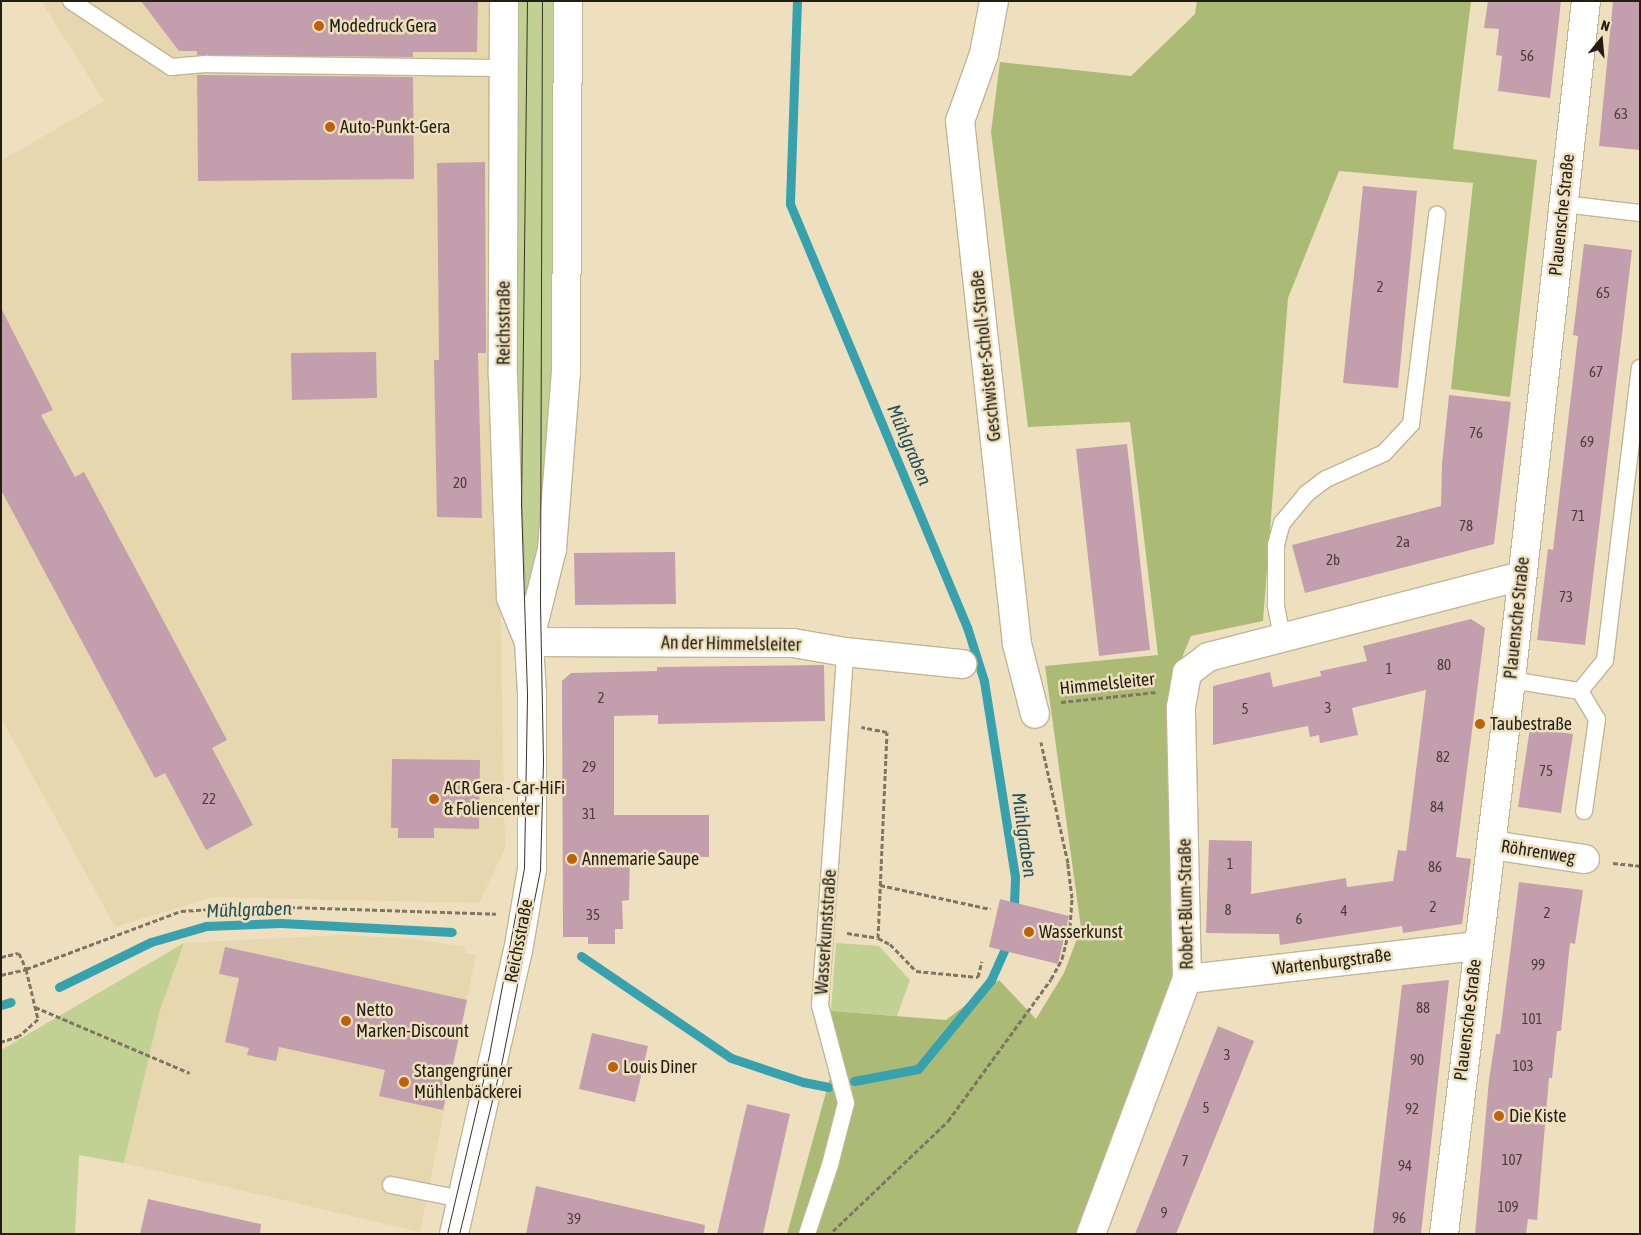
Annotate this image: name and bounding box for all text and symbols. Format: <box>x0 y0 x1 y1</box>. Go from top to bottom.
place label: Modedruck Gera <box>329 15 437 37</box>
north arrow <box>1576 15 1626 65</box>
text: N <box>1599 17 1612 35</box>
marker: Modedruck Gera <box>313 20 325 32</box>
house number: 56 <box>1520 47 1534 65</box>
house number: 63 <box>1614 105 1628 123</box>
place label: Auto-Punkt-Gera <box>340 116 450 138</box>
marker: Auto-Punkt-Gera <box>324 121 336 133</box>
street label: Plauensche Straße <box>1545 153 1579 277</box>
street label: Geschwister-Scholl-Straße <box>966 269 1006 443</box>
house number: 2 <box>1376 278 1384 296</box>
street label: Reichsstraße <box>493 281 515 365</box>
house number: 65 <box>1596 284 1610 302</box>
house number: 67 <box>1589 363 1603 381</box>
water label: Mühlgraben <box>882 401 936 489</box>
house number: 76 <box>1469 424 1483 442</box>
house number: 69 <box>1580 433 1594 451</box>
house number: 20 <box>453 474 467 492</box>
house number: 71 <box>1571 507 1585 525</box>
house number: 78 <box>1459 517 1473 535</box>
house number: 2a <box>1396 533 1410 551</box>
house number: 2b <box>1326 551 1340 569</box>
street label: Plauensche Straße <box>1500 556 1534 680</box>
house number: 73 <box>1559 588 1573 606</box>
street label: An der Himmelsleiter <box>661 632 801 656</box>
house number: 80 <box>1437 656 1451 674</box>
house number: 1 <box>1385 660 1393 678</box>
street label: Himmelsleiter <box>1059 668 1155 700</box>
house number: 2 <box>597 689 605 707</box>
house number: 3 <box>1324 699 1332 717</box>
house number: 5 <box>1241 700 1249 718</box>
place label: Taubestraße <box>1490 713 1572 735</box>
marker: Taubestraße <box>1474 718 1486 730</box>
house number: 82 <box>1436 748 1450 766</box>
house number: 29 <box>582 758 596 776</box>
house number: 75 <box>1539 762 1553 780</box>
place label: ACR Gera - Car-HiFi & Foliencenter <box>444 778 565 821</box>
house number: 22 <box>202 790 216 808</box>
water label: Mühlgraben <box>1007 791 1041 879</box>
marker: ACR Gera - Car-HiFi & Foliencenter <box>428 793 440 805</box>
house number: 84 <box>1430 798 1444 816</box>
house number: 31 <box>582 805 596 823</box>
street label: Röhrenweg <box>1499 835 1577 869</box>
street label: Robert-Blum-Straße <box>1174 838 1198 970</box>
place label: Annemarie Saupe <box>582 848 699 870</box>
marker: Annemarie Saupe <box>566 853 578 865</box>
house number: 1 <box>1226 855 1234 873</box>
house number: 86 <box>1428 858 1442 876</box>
street label: Wasserkunststraße <box>811 869 841 995</box>
water label: Mühlgraben <box>206 897 292 923</box>
street label: Reichsstraße <box>500 897 538 985</box>
house number: 2 <box>1429 898 1437 916</box>
house number: 8 <box>1224 901 1232 919</box>
house number: 4 <box>1340 902 1348 920</box>
house number: 2 <box>1543 904 1551 922</box>
house number: 35 <box>586 906 600 924</box>
house number: 6 <box>1295 910 1303 928</box>
place label: Wasserkunst <box>1039 921 1123 943</box>
marker: Wasserkunst <box>1023 926 1035 938</box>
street label: Wartenburgstraße <box>1272 944 1392 980</box>
house number: 99 <box>1531 956 1545 974</box>
street label: Plauensche Straße <box>1450 958 1486 1082</box>
house number: 88 <box>1416 999 1430 1017</box>
place label: Netto Marken-Discount <box>356 1000 469 1042</box>
house number: 101 <box>1521 1010 1543 1028</box>
marker: Netto Marken-Discount <box>340 1015 352 1027</box>
house number: 3 <box>1223 1046 1231 1064</box>
house number: 90 <box>1410 1051 1424 1069</box>
place label: Louis Diner <box>623 1056 697 1078</box>
house number: 103 <box>1512 1057 1534 1075</box>
place label: Stangengrüner Mühlenbäckerei <box>414 1061 522 1104</box>
marker: Louis Diner <box>607 1061 619 1073</box>
marker: Stangengrüner Mühlenbäckerei <box>398 1076 410 1088</box>
house number: 5 <box>1202 1099 1210 1117</box>
house number: 92 <box>1405 1100 1419 1118</box>
place label: Die Kiste <box>1509 1105 1566 1127</box>
marker: Die Kiste <box>1493 1110 1505 1122</box>
house number: 107 <box>1501 1151 1523 1169</box>
house number: 7 <box>1181 1152 1189 1170</box>
house number: 94 <box>1398 1157 1412 1175</box>
house number: 109 <box>1497 1198 1519 1216</box>
house number: 9 <box>1160 1204 1168 1222</box>
house number: 96 <box>1392 1209 1406 1227</box>
house number: 39 <box>567 1210 581 1228</box>

